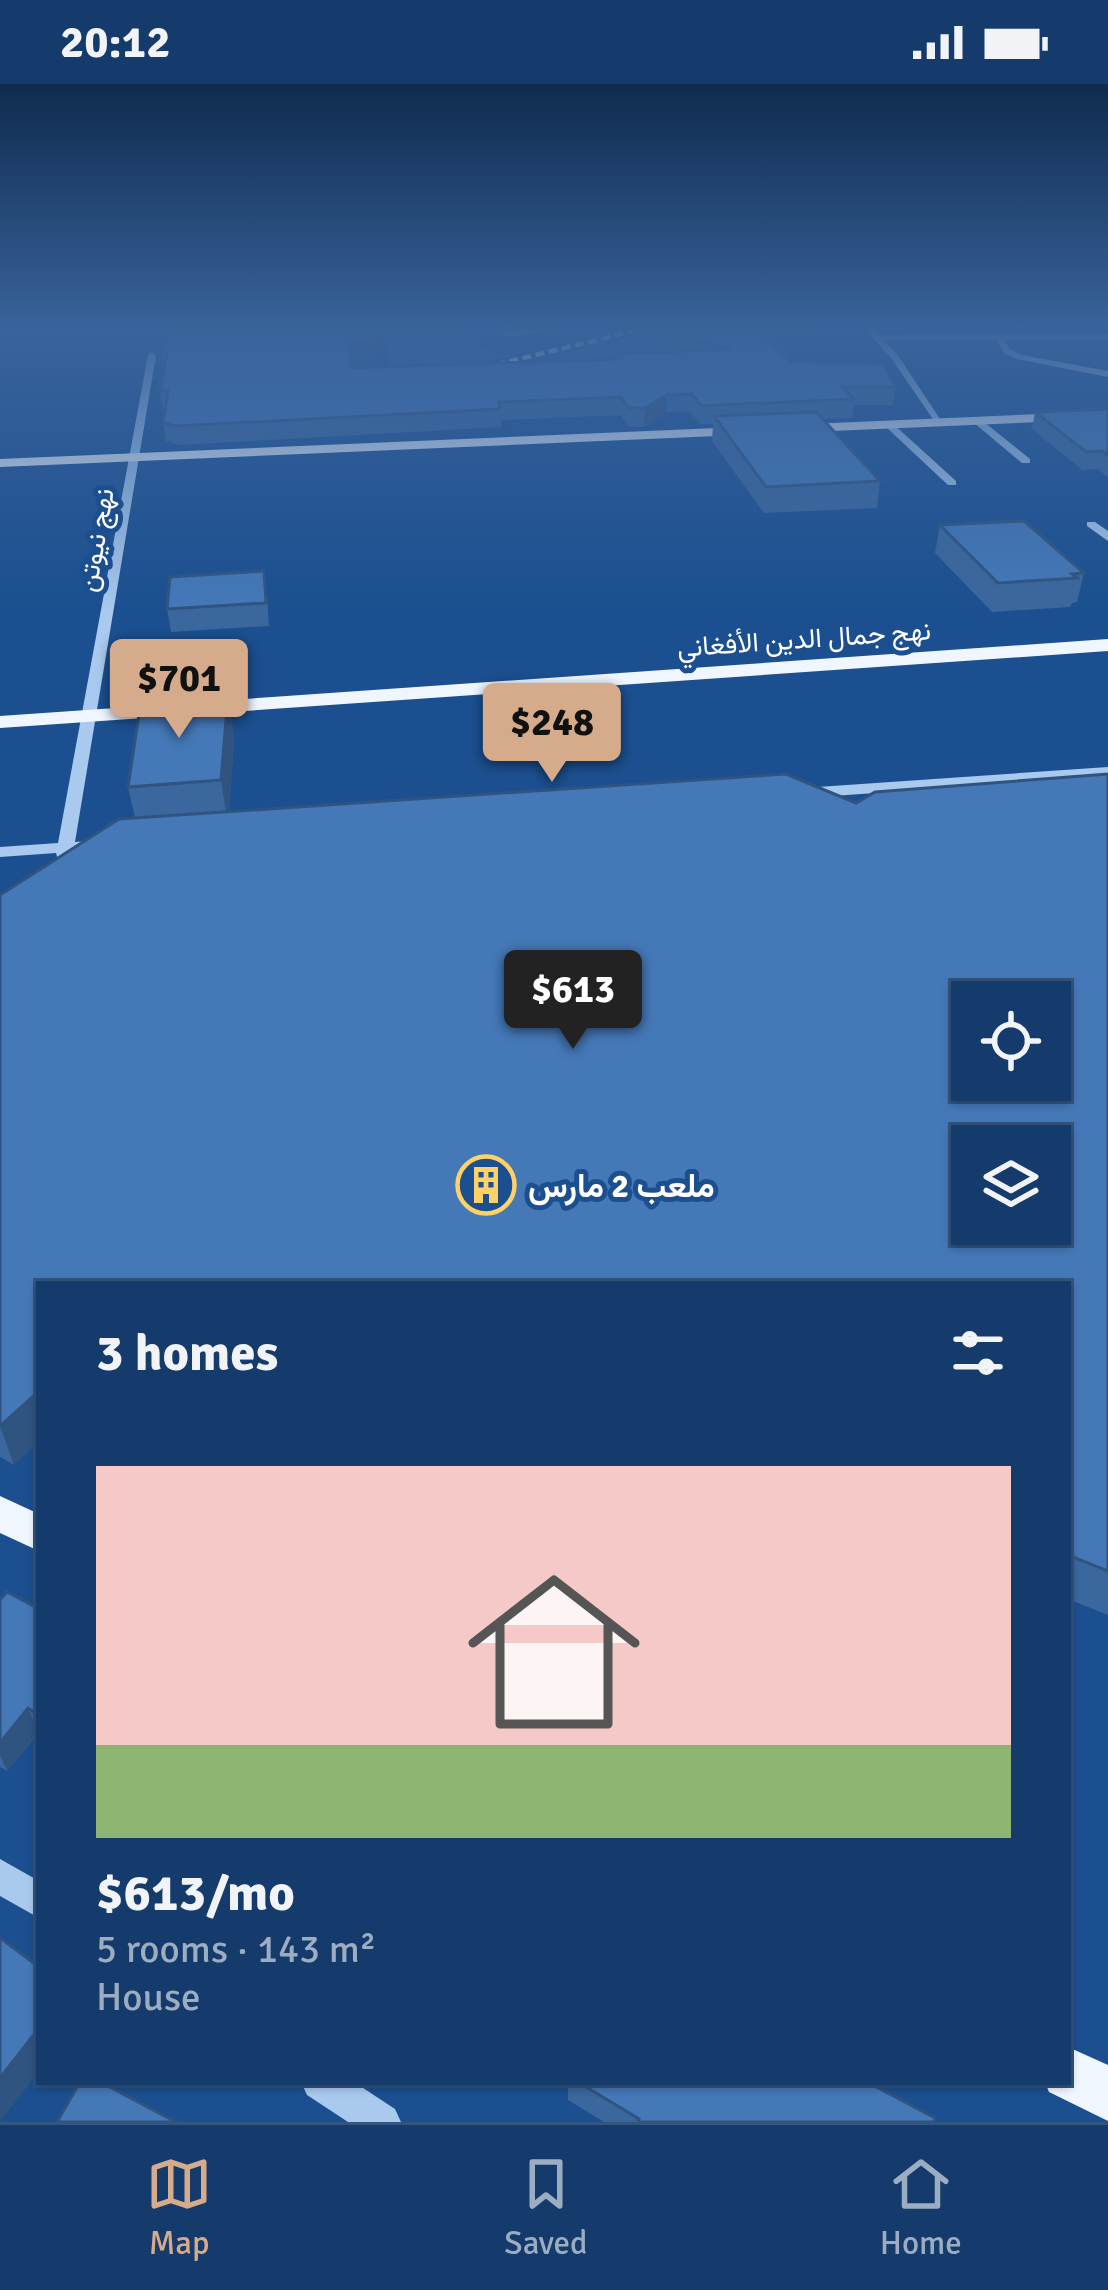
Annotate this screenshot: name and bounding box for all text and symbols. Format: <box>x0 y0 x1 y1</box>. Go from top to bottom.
text: 20:12 <box>60 15 170 70</box>
street label: نهج نيوتن <box>71 486 123 595</box>
street label: نهج جمال الدين الأفغاني <box>676 614 932 670</box>
pin: $701 <box>108 639 250 741</box>
text: $701 <box>137 654 221 702</box>
pin: $248 <box>481 683 623 785</box>
text: $248 <box>510 698 594 746</box>
pin: $613 <box>502 950 644 1052</box>
text: $613 <box>531 965 615 1013</box>
map controls <box>951 981 1071 1245</box>
button: locate <box>951 981 1071 1101</box>
button: layers <box>951 1125 1071 1245</box>
building icon: ملعب 2 مارس <box>455 1154 517 1216</box>
place label: ملعب 2 مارس <box>528 1166 715 1207</box>
icon: filters <box>945 1320 1011 1386</box>
text: 3 homes <box>96 1322 278 1385</box>
icon: home <box>446 1544 662 1760</box>
text: $613/mo <box>96 1862 295 1925</box>
text: 5 rooms · 143 m² <box>96 1925 376 1973</box>
text: House <box>96 1973 201 2021</box>
tab: Map <box>146 2151 212 2264</box>
tab: Saved <box>504 2151 587 2264</box>
tab: Home <box>880 2151 962 2264</box>

